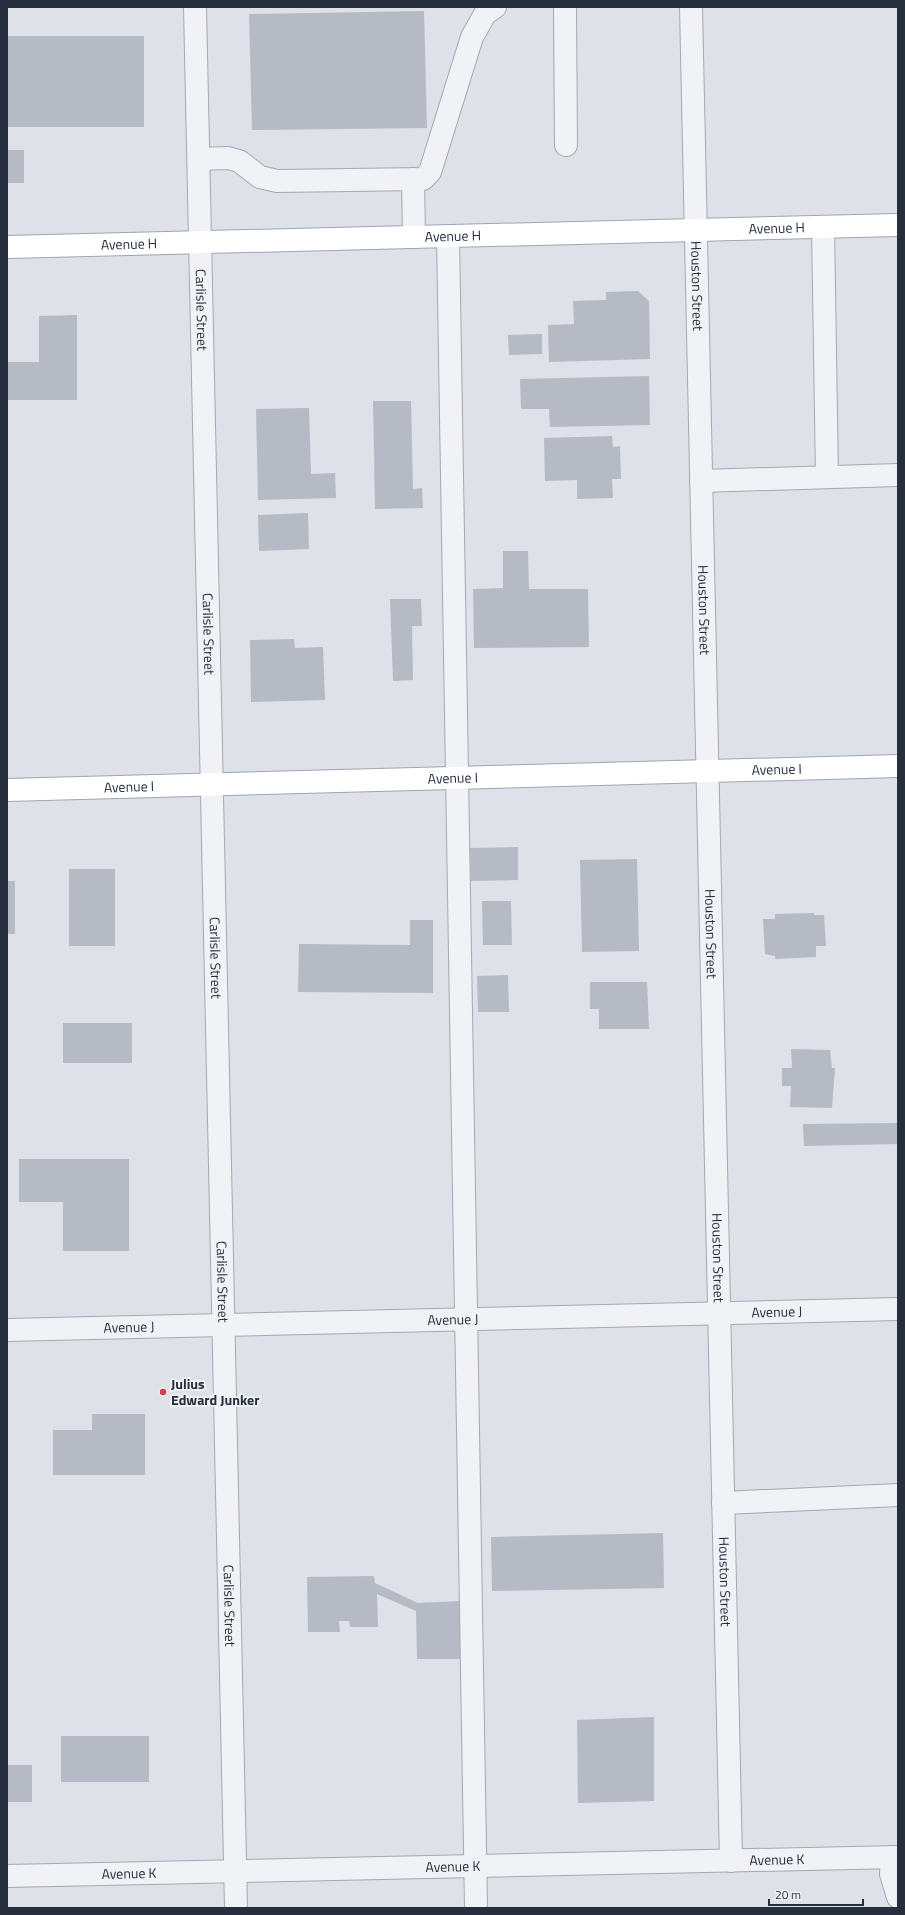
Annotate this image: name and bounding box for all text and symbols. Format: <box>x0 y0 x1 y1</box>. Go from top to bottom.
street label: Avenue H <box>748 216 805 239</box>
street label: Avenue H <box>424 224 481 247</box>
street label: Avenue H <box>101 232 157 255</box>
street label: Houston Street <box>686 241 709 331</box>
street label: Carlisle Street <box>191 269 213 351</box>
street label: Houston Street <box>693 565 716 655</box>
street label: Carlisle Street <box>198 593 220 675</box>
street label: Avenue I <box>751 758 802 780</box>
street label: Avenue I <box>427 766 478 789</box>
street label: Avenue I <box>103 775 154 797</box>
street label: Houston Street <box>700 889 723 979</box>
street label: Carlisle Street <box>205 917 227 999</box>
street label: Houston Street <box>707 1213 730 1303</box>
street label: Carlisle Street <box>212 1241 234 1323</box>
street label: Avenue J <box>751 1300 802 1322</box>
street label: Avenue J <box>427 1308 479 1330</box>
street label: Avenue J <box>103 1316 155 1338</box>
place label: Julius Edward Junker <box>171 1373 259 1410</box>
marker: Julius Edward Junker <box>158 1387 168 1397</box>
street label: Houston Street <box>714 1536 737 1627</box>
street label: Carlisle Street <box>219 1564 241 1647</box>
street label: Avenue K <box>749 1848 805 1870</box>
street label: Avenue K <box>425 1855 481 1877</box>
street label: Avenue K <box>101 1862 157 1884</box>
scale bar <box>769 1881 863 1907</box>
text: 20 m <box>775 1885 801 1904</box>

